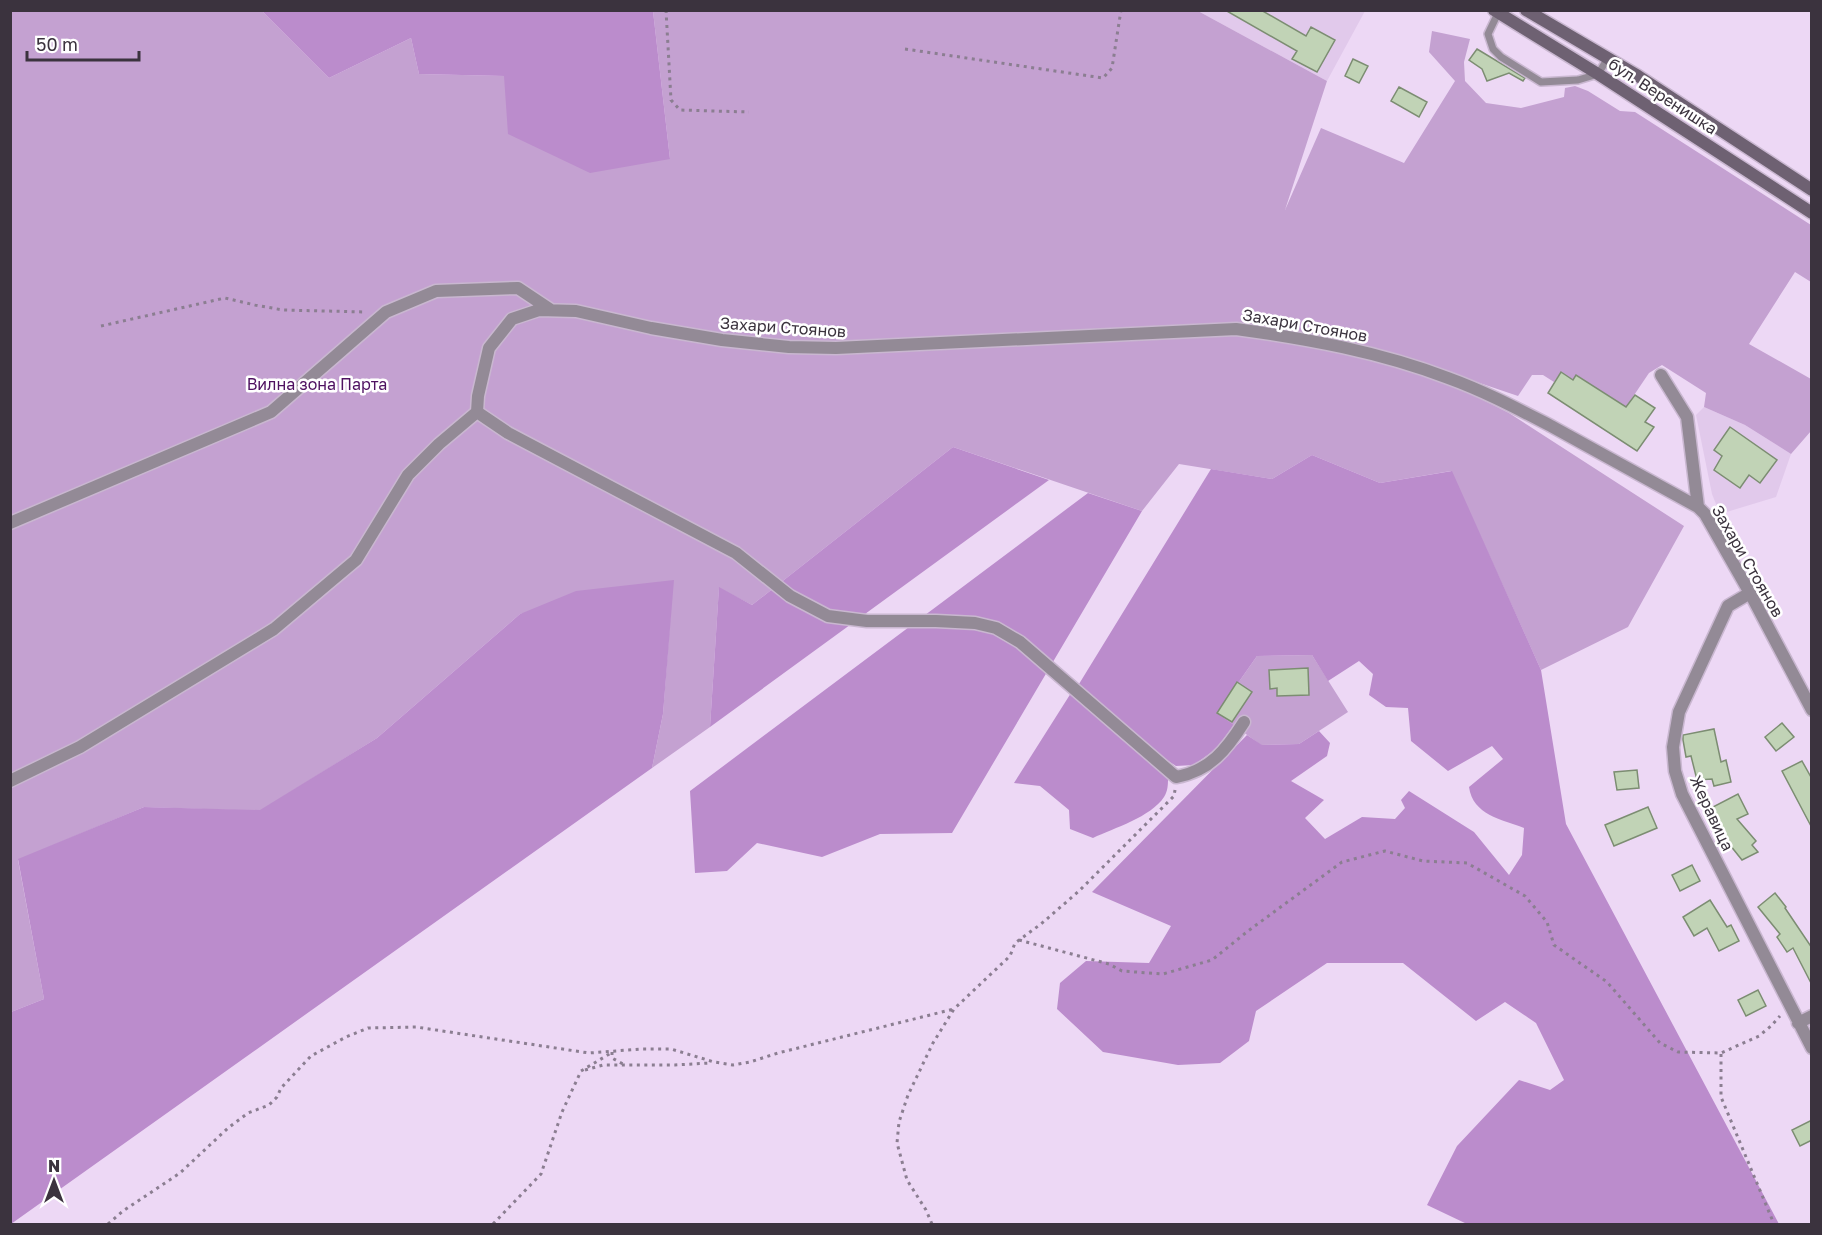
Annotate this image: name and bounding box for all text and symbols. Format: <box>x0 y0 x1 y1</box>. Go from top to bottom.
scale bar <box>27 24 140 62</box>
text: 50 m <box>36 33 78 55</box>
street label: бул. Веренишка <box>1605 53 1721 139</box>
street label: Захари Стоянов <box>1241 304 1369 346</box>
street label: Захари Стоянов <box>719 313 847 341</box>
park label: Вилна зона Парта <box>247 374 387 394</box>
street label: Захари Стоянов <box>1708 501 1788 621</box>
street label: Жеравица <box>1686 772 1738 854</box>
north arrow <box>24 1151 84 1211</box>
text: N <box>48 1156 60 1176</box>

